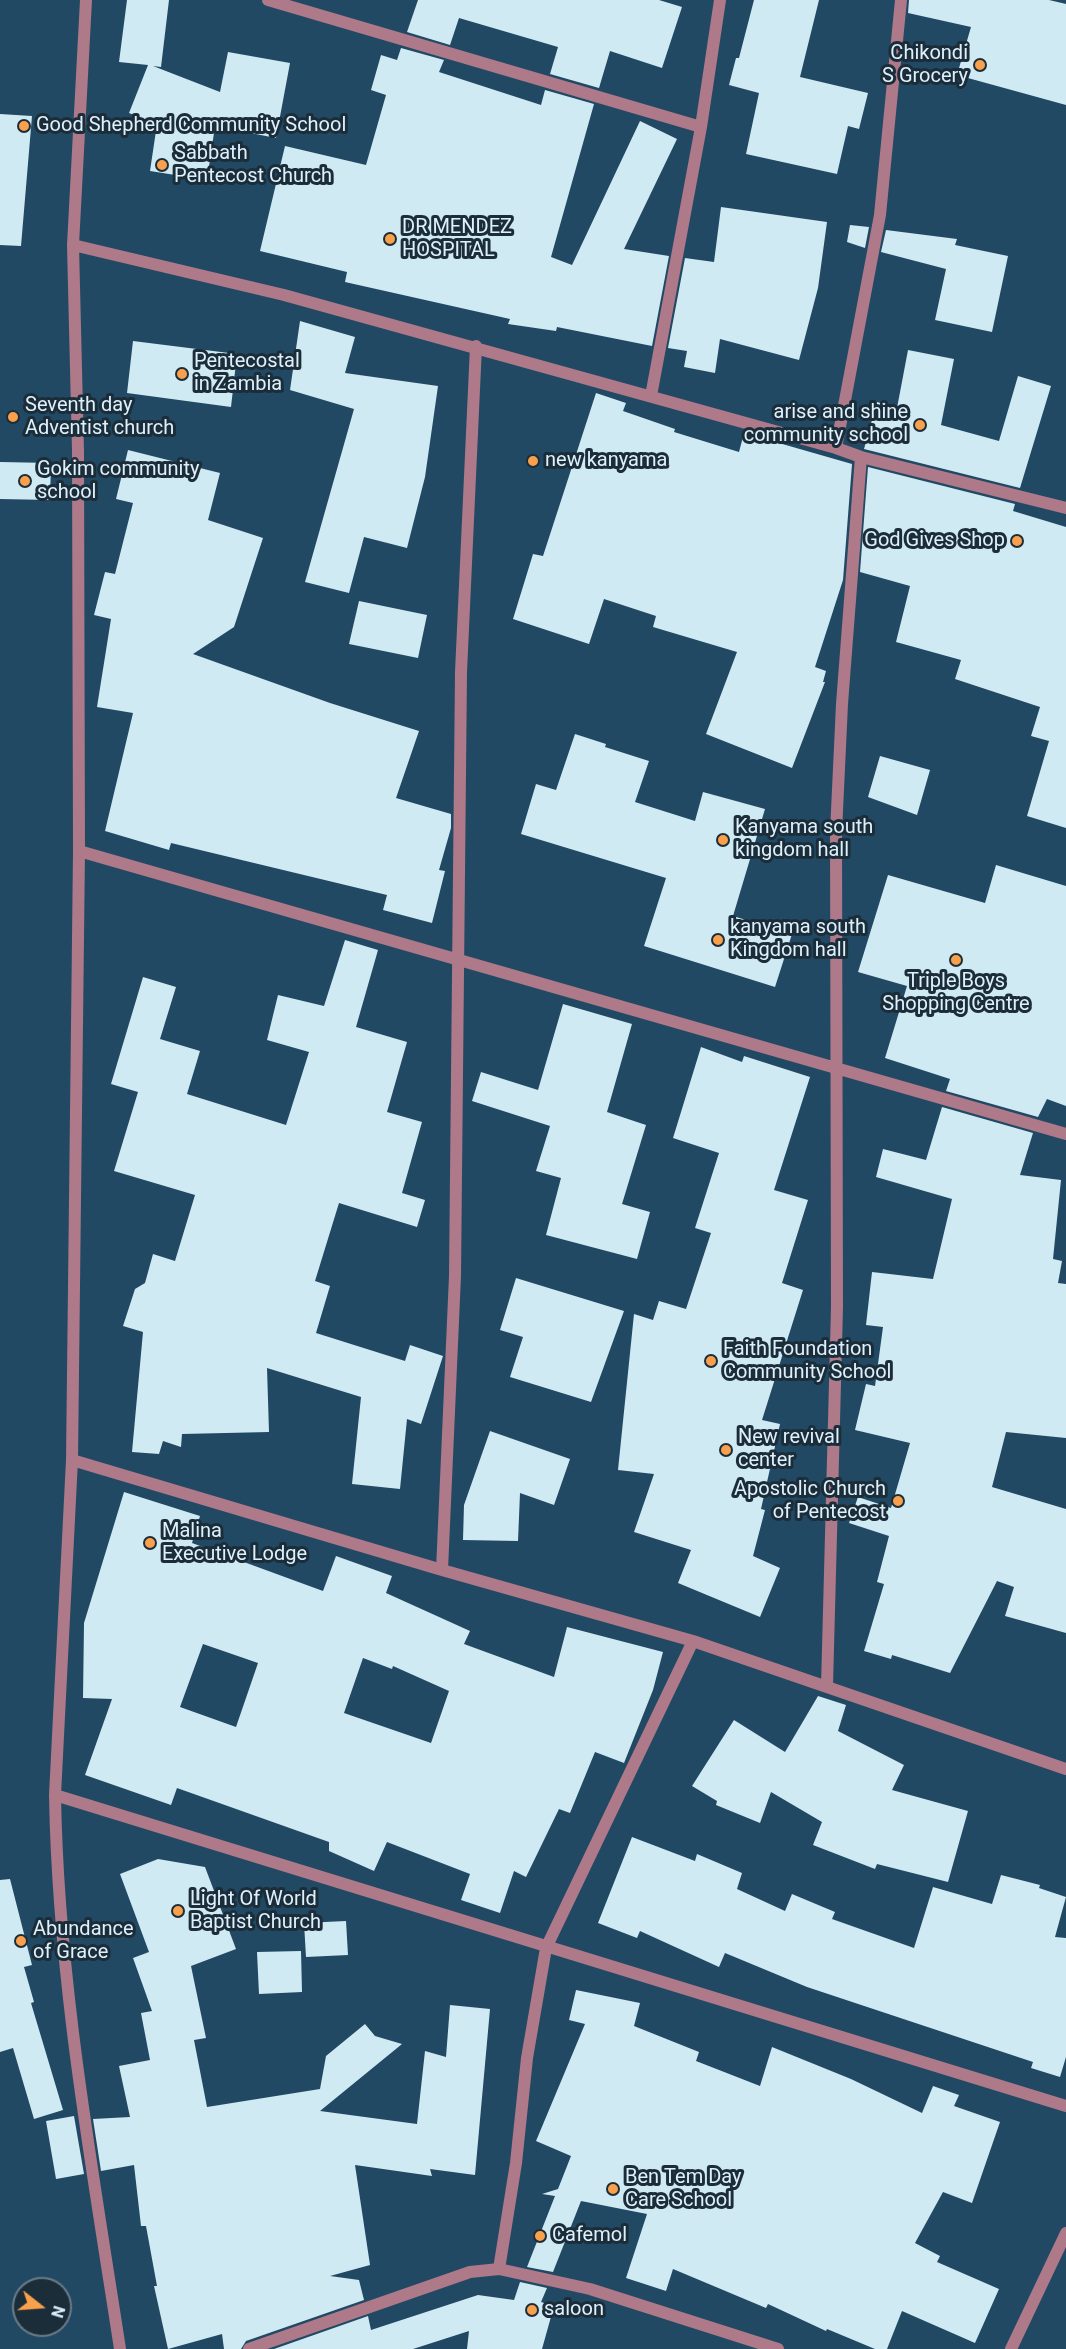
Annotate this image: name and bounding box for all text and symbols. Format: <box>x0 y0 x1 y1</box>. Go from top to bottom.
place label: Chikondi S Grocery <box>882 42 968 89</box>
marker: Chikondi S Grocery <box>973 58 987 72</box>
place label: Good Shepherd Community School <box>36 114 346 138</box>
marker: Good Shepherd Community School <box>17 119 31 133</box>
place label: Sabbath Pentecost Church <box>174 142 332 189</box>
marker: Sabbath Pentecost Church <box>155 158 169 172</box>
place label: DR MENDEZ HOSPITAL <box>402 216 512 263</box>
marker: DR MENDEZ HOSPITAL <box>383 232 397 246</box>
place label: Pentecostal in Zambia <box>194 350 300 397</box>
marker: Pentecostal in Zambia <box>175 367 189 381</box>
place label: Seventh day Adventist church <box>25 394 174 441</box>
place label: arise and shine community school <box>744 401 908 448</box>
marker: Seventh day Adventist church <box>6 410 20 424</box>
marker: arise and shine community school <box>913 418 927 432</box>
place label: new kanyama <box>545 449 667 473</box>
marker: new kanyama <box>526 454 540 468</box>
place label: Gokim community school <box>37 458 199 505</box>
marker: Gokim community school <box>18 474 32 488</box>
place label: God Gives Shop <box>864 529 1005 553</box>
marker: God Gives Shop <box>1010 534 1024 548</box>
place label: Kanyama south kingdom hall <box>735 816 873 863</box>
marker: Kanyama south kingdom hall <box>716 833 730 847</box>
place label: kanyama south Kingdom hall <box>730 916 866 963</box>
marker: kanyama south Kingdom hall <box>711 933 725 947</box>
marker: Triple Boys Shopping Centre <box>949 953 963 967</box>
place label: Triple Boys Shopping Centre <box>882 970 1030 1017</box>
place label: Faith Foundation Community School <box>723 1338 891 1385</box>
marker: Faith Foundation Community School <box>704 1354 718 1368</box>
place label: New revival center <box>738 1426 840 1473</box>
marker: New revival center <box>719 1443 733 1457</box>
place label: Apostolic Church of Pentecost <box>734 1478 886 1525</box>
marker: Apostolic Church of Pentecost <box>891 1494 905 1508</box>
place label: Malina Executive Lodge <box>162 1520 307 1567</box>
marker: Malina Executive Lodge <box>143 1536 157 1550</box>
place label: Light Of World Baptist Church <box>190 1888 321 1935</box>
marker: Light Of World Baptist Church <box>171 1904 185 1918</box>
place label: Abundance of Grace <box>33 1918 134 1965</box>
marker: Abundance of Grace <box>14 1934 28 1948</box>
place label: Ben Tem Day Care School <box>625 2166 741 2213</box>
marker: Ben Tem Day Care School <box>606 2182 620 2196</box>
place label: Cafemol <box>552 2224 627 2248</box>
marker: Cafemol <box>533 2229 547 2243</box>
north arrow <box>12 2277 72 2337</box>
place label: saloon <box>544 2298 604 2322</box>
marker: saloon <box>525 2303 539 2317</box>
text: N <box>47 2304 69 2320</box>

